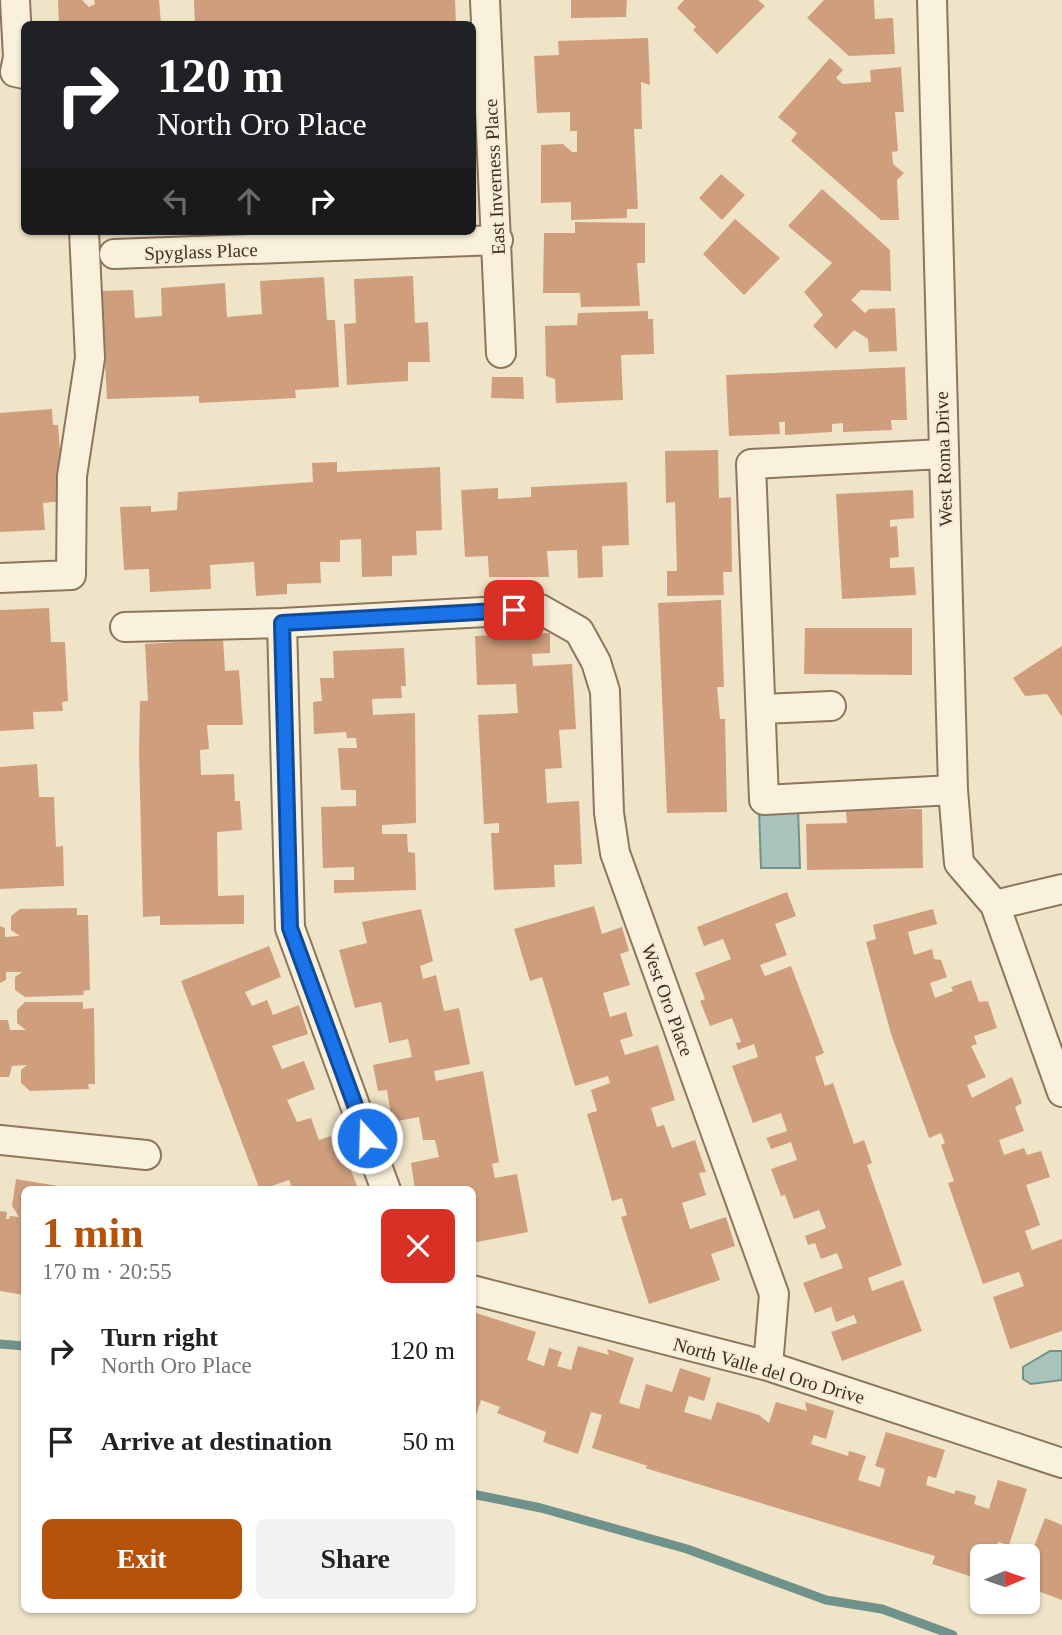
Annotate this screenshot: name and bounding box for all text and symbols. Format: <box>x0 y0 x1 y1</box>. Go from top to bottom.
text: 120 m <box>157 48 284 103</box>
icon: right <box>42 49 133 140</box>
street label: East Inverness Place <box>480 98 509 256</box>
text: North Oro Place <box>157 106 367 142</box>
icon: left <box>157 182 195 220</box>
icon: ahead <box>230 182 268 220</box>
icon: right <box>303 182 341 220</box>
street label: Spyglass Place <box>144 239 258 264</box>
street label: West Roma Drive <box>931 391 956 527</box>
pin <box>484 580 544 640</box>
icon: arrive <box>495 591 533 629</box>
street label: West Oro Place <box>638 941 698 1059</box>
position arrow <box>330 1101 404 1175</box>
button: close <box>381 1209 455 1283</box>
text: 1 min <box>42 1210 144 1256</box>
text: 170 m · 20:55 <box>42 1259 172 1284</box>
text: Turn right <box>101 1323 218 1352</box>
icon: right <box>42 1332 80 1370</box>
street label: North Valle del Oro Drive <box>671 1333 867 1408</box>
text: 120 m <box>389 1336 455 1365</box>
text: North Oro Place <box>101 1353 252 1378</box>
icon: arrive <box>42 1423 80 1461</box>
text: Arrive at destination <box>101 1427 332 1456</box>
text: 50 m <box>402 1427 455 1456</box>
button: Exit <box>42 1519 242 1599</box>
button: Share <box>256 1519 455 1599</box>
north arrow <box>970 1544 1040 1614</box>
map controls <box>970 1544 1040 1614</box>

